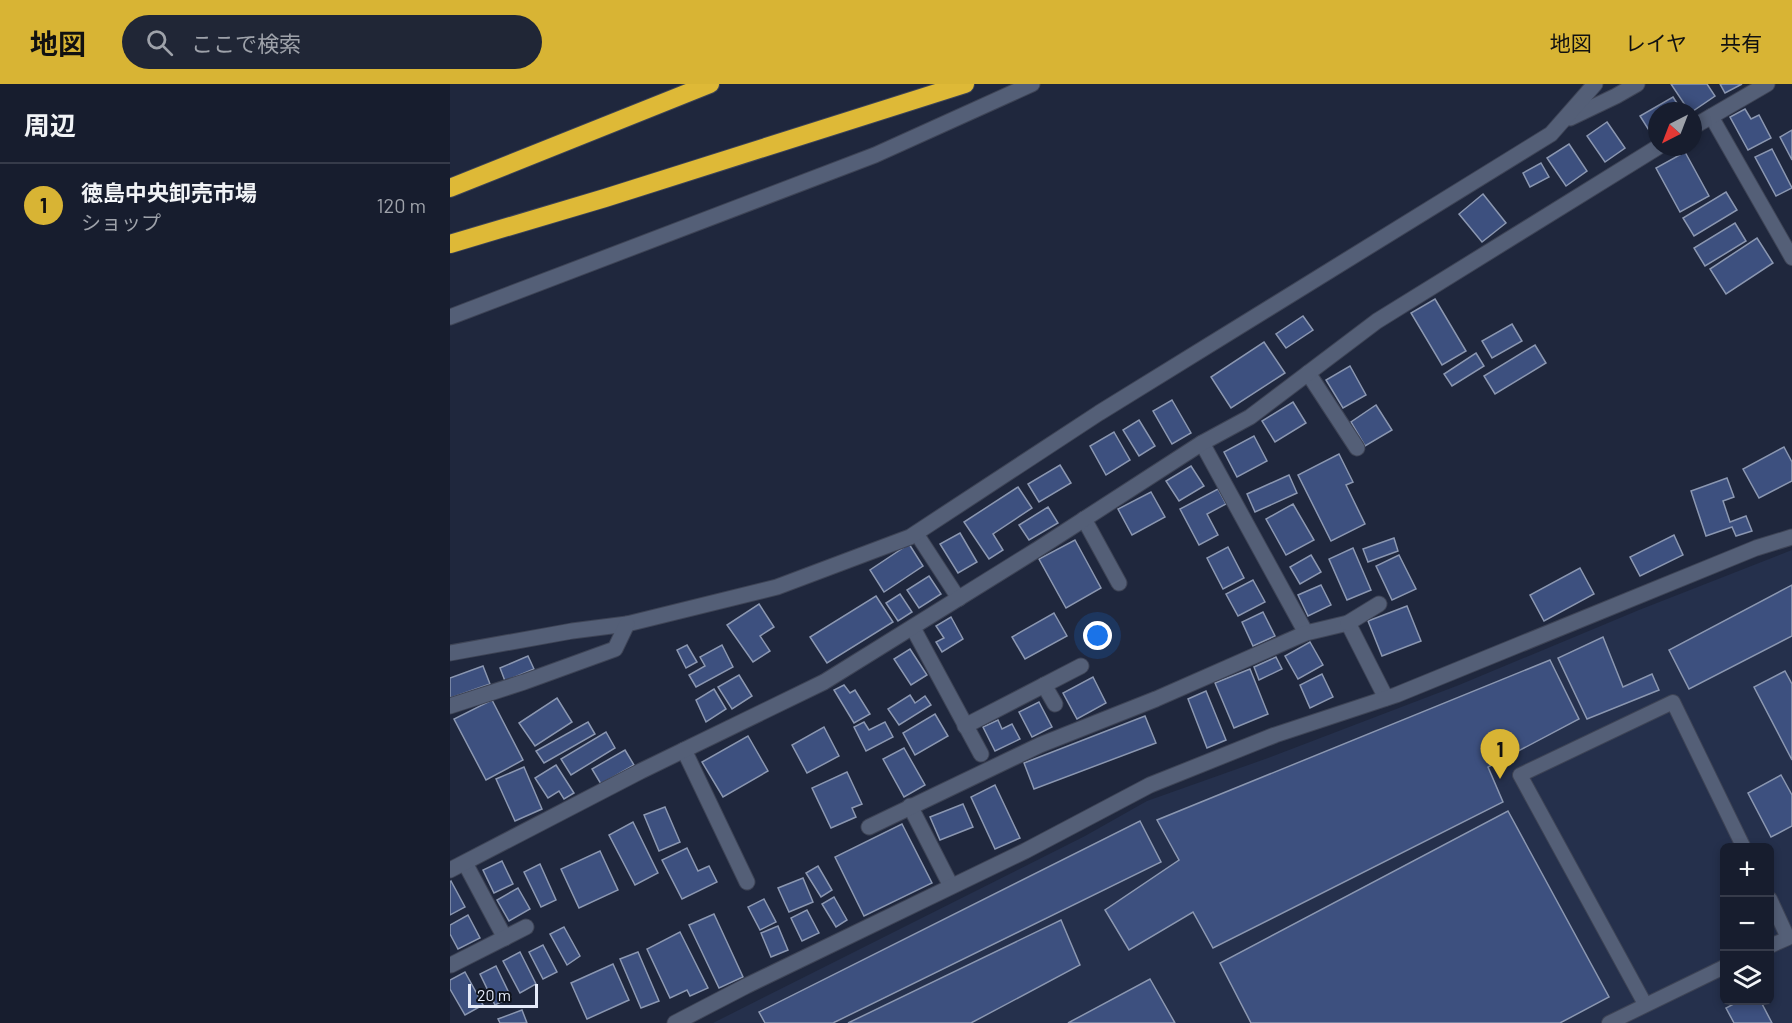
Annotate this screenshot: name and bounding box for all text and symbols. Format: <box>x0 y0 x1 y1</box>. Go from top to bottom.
search box <box>122 15 542 69</box>
text: 地図 <box>30 26 86 60</box>
icon: search <box>143 26 176 59</box>
text: ここで検索 <box>191 30 301 56</box>
text: 地図 <box>1550 30 1592 55</box>
text: レイヤ <box>1625 30 1687 55</box>
text: 共有 <box>1720 30 1762 55</box>
north arrow <box>1648 102 1702 156</box>
text: 周辺 <box>24 109 76 140</box>
text: 徳島中央卸売市場 <box>81 179 257 205</box>
text: 1 <box>40 193 47 217</box>
text: 120 m <box>376 193 426 217</box>
text: ショップ <box>81 210 161 234</box>
your location <box>1083 621 1112 650</box>
pin: 1 <box>1480 730 1520 779</box>
map controls <box>1720 843 1774 1005</box>
button: + <box>1720 843 1774 897</box>
button: − <box>1720 897 1774 951</box>
button: layers <box>1720 951 1774 1005</box>
scale bar <box>468 981 538 1008</box>
text: 20 m <box>477 985 511 1004</box>

